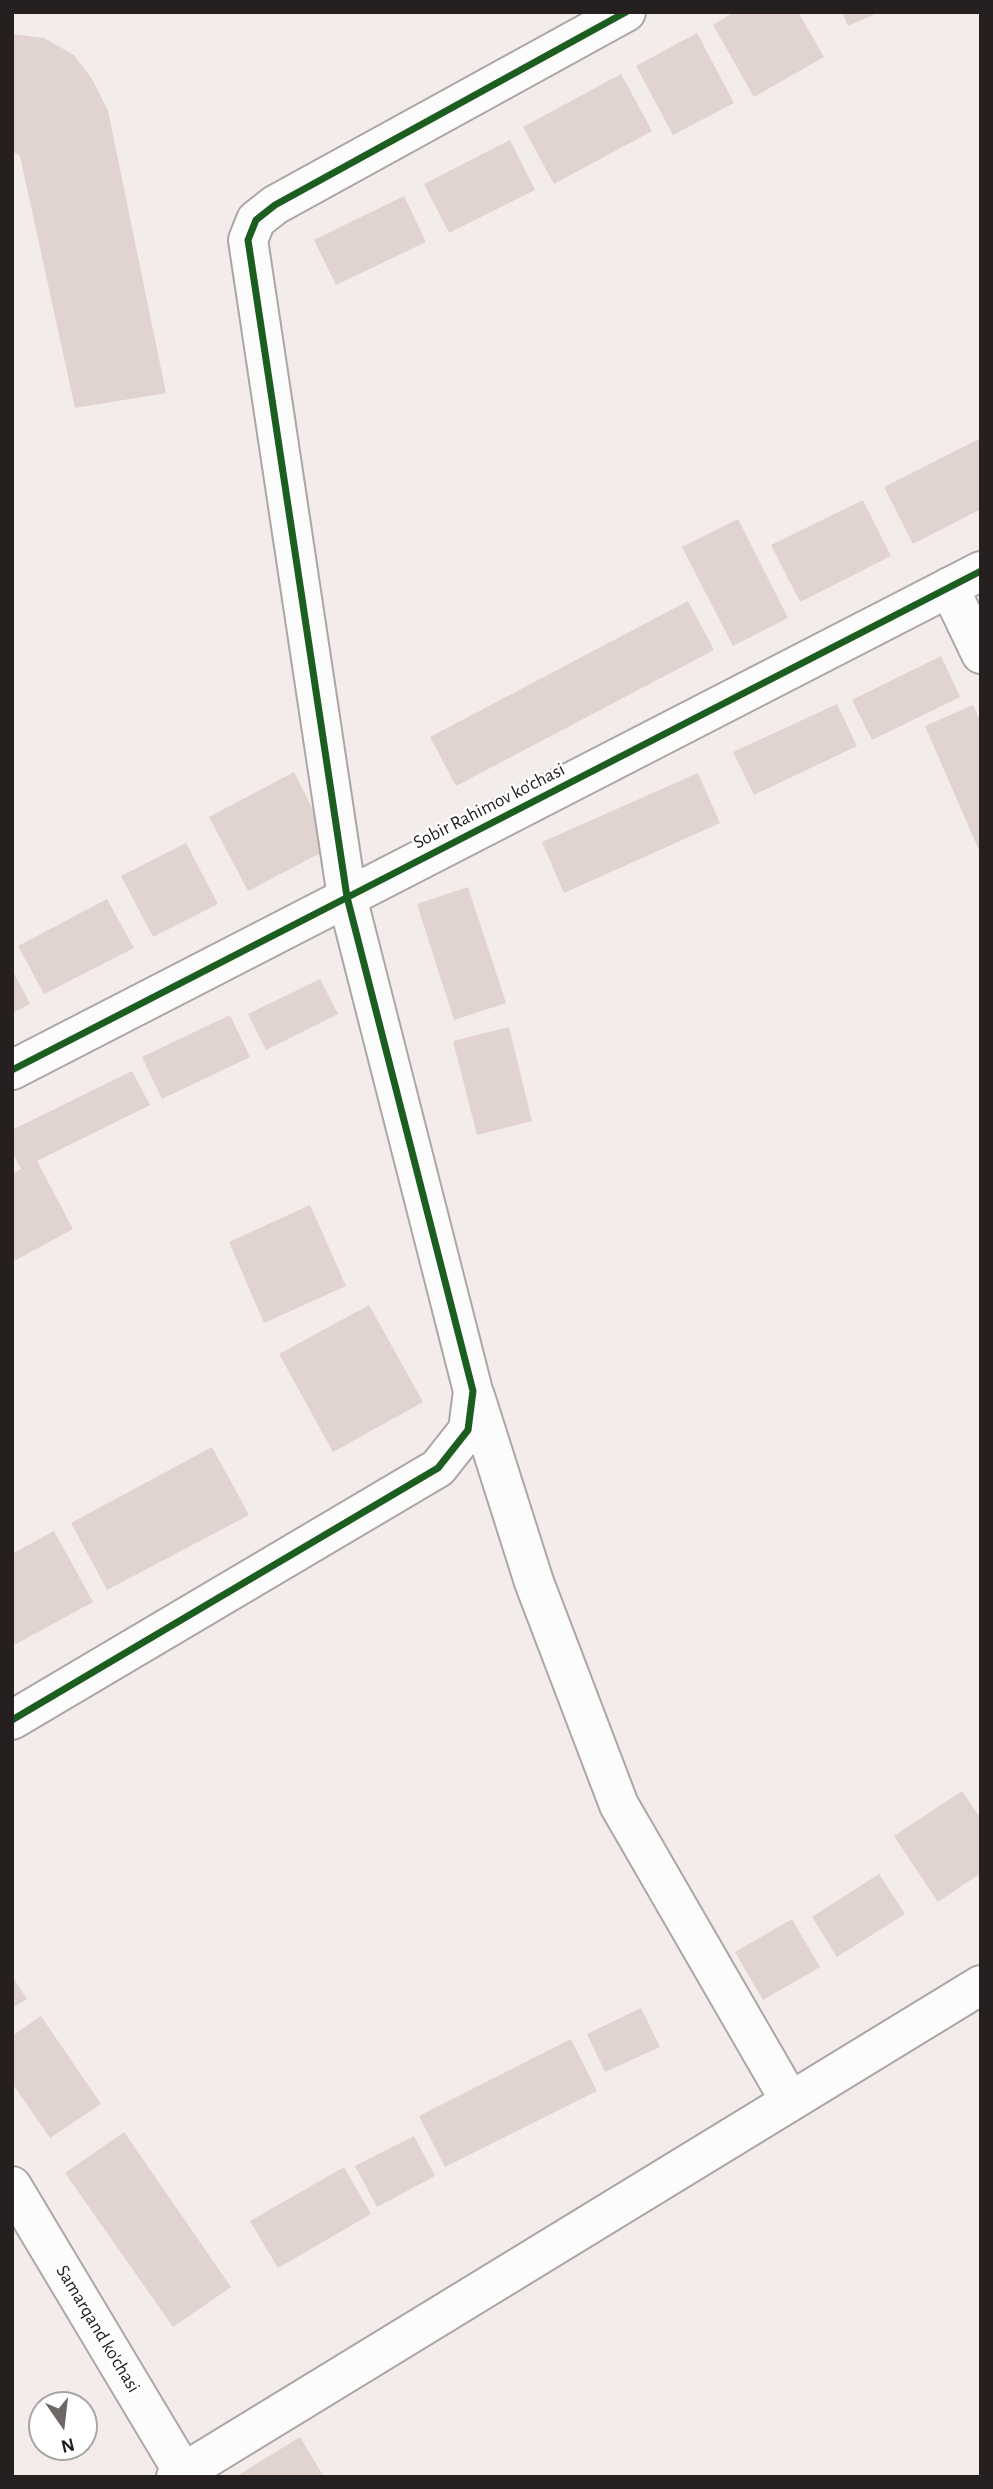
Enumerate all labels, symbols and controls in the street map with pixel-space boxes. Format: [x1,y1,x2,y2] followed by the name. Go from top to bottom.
[409,758,569,854] street label: Sobir Rahimov ko'chasi
[51,2261,145,2397] street label: Samarqand ko'chasi
[28,2391,98,2461] north arrow
[59,2434,76,2456] text: N

